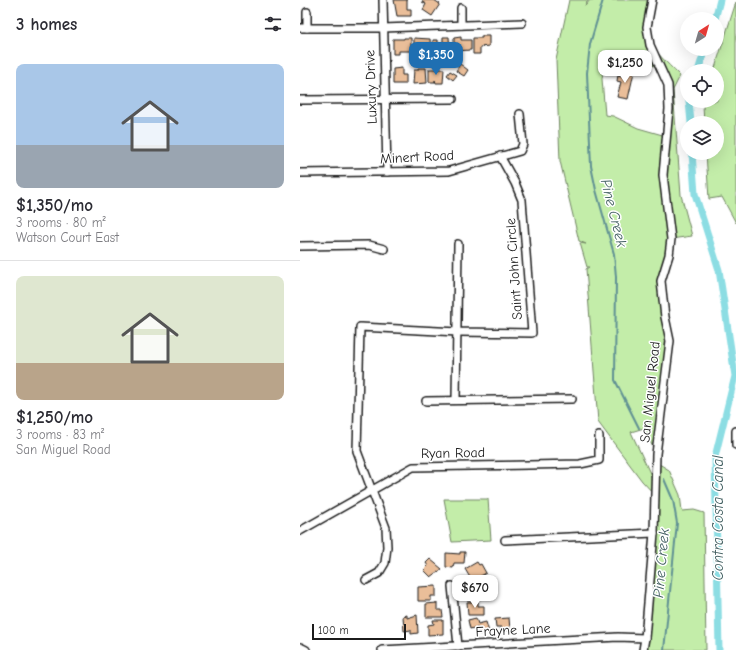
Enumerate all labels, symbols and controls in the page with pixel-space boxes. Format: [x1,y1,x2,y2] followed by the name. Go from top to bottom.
[680,12,724,56] north arrow
[680,12,724,160] map controls
[262,13,284,35] icon: filters
[16,15,77,34] text: 3 homes
[403,42,469,76] pin: $1,350
[418,47,454,62] text: $1,350
[361,50,381,124] street label: Luxury Drive
[592,50,658,84] pin: $1,250
[607,55,643,70] text: $1,250
[680,64,724,108] button: locate
[114,90,186,162] icon: home
[680,116,724,160] button: layers
[380,147,454,167] street label: Minert Road
[597,177,631,250] water label: Pine Creek
[16,196,93,215] text: $1,350/mo
[16,215,106,230] text: 3 rooms · 80 m²
[502,218,526,320] street label: Saint John Circle
[16,230,119,245] text: Watson Court East
[114,302,186,374] icon: home
[636,340,664,444] street label: San Miguel Road
[16,408,93,427] text: $1,250/mo
[16,427,104,442] text: 3 rooms · 83 m²
[16,442,111,457] text: San Miguel Road
[421,444,485,462] street label: Ryan Road
[709,455,727,581] water label: Contra Costa Canal
[649,527,673,599] water label: Pine Creek
[451,575,499,609] pin: $670
[461,580,489,595] text: $670
[475,620,551,640] street label: Frayne Lane
[312,622,406,641] scale bar
[318,624,349,637] text: 100 m

